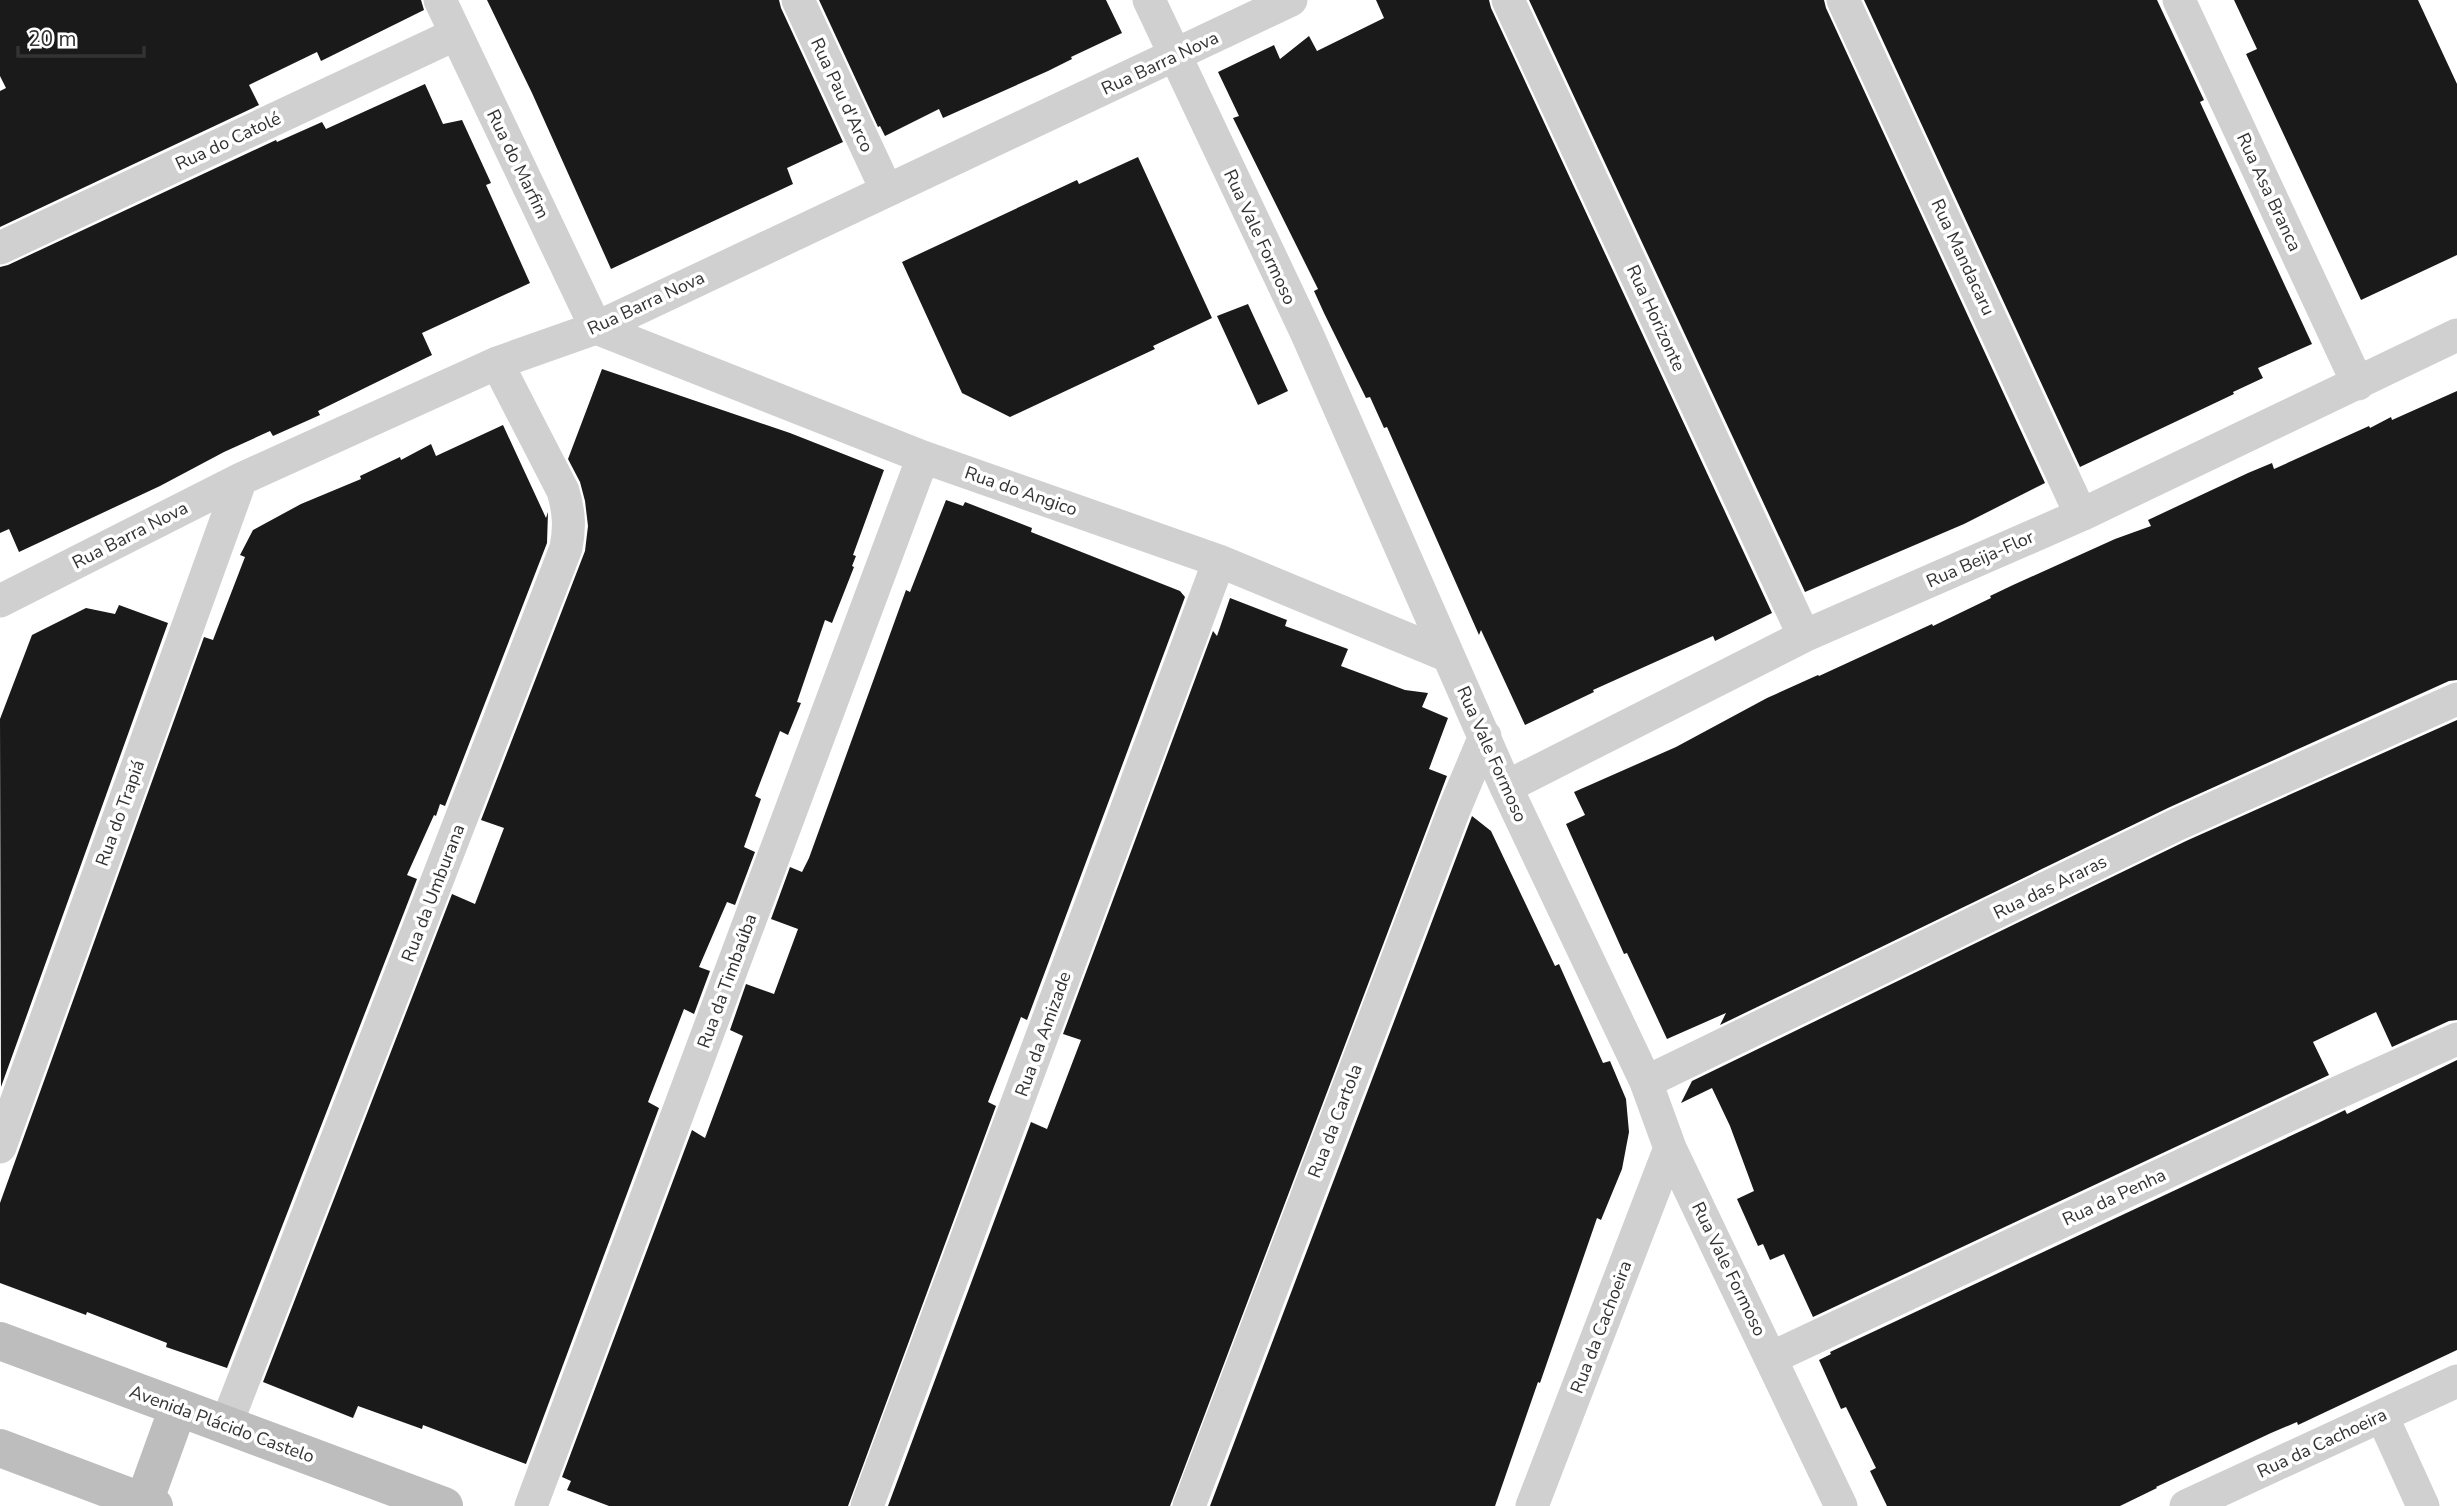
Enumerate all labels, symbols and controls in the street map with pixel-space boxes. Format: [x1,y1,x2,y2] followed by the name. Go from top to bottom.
[18,14,144,58] scale bar
[28,25,77,53] text: 20 m
[1097,25,1223,101] street label: Rua Barra Nova
[805,34,879,156] street label: Rua Pau d'Arco
[481,105,555,223] street label: Rua do Marfim
[171,106,285,176] street label: Rua do Catolé
[2231,129,2307,255] street label: Rua Asa Branca
[1218,165,1302,309] street label: Rua Vale Formoso
[1926,195,2000,319] street label: Rua Mandacaru
[1621,261,1691,375] street label: Rua Horizonte
[583,265,709,341] street label: Rua Barra Nova
[961,460,1081,522] street label: Rua do Angico
[68,496,192,574] street label: Rua Barra Nova
[1922,524,2038,593] street label: Rua Beija-Flor
[1451,682,1533,826] street label: Rua Vale Formoso
[90,757,150,869] street label: Rua do Trapiá
[396,821,470,965] street label: Rua da Umburana
[1989,849,2111,925] street label: Rua das Araras
[692,910,762,1052] street label: Rua da Timbaúba
[1009,968,1077,1100] street label: Rua da Amizade
[1302,1061,1368,1181] street label: Rua da Cartola
[2058,1163,2170,1231] street label: Rua da Penha
[1686,1198,1772,1340] street label: Rua Vale Formoso
[1565,1257,1637,1397] street label: Rua da Cachoeira
[126,1379,318,1469] street label: Avenida Plácido Castelo
[2253,1402,2391,1484] street label: Rua da Cachoeira

